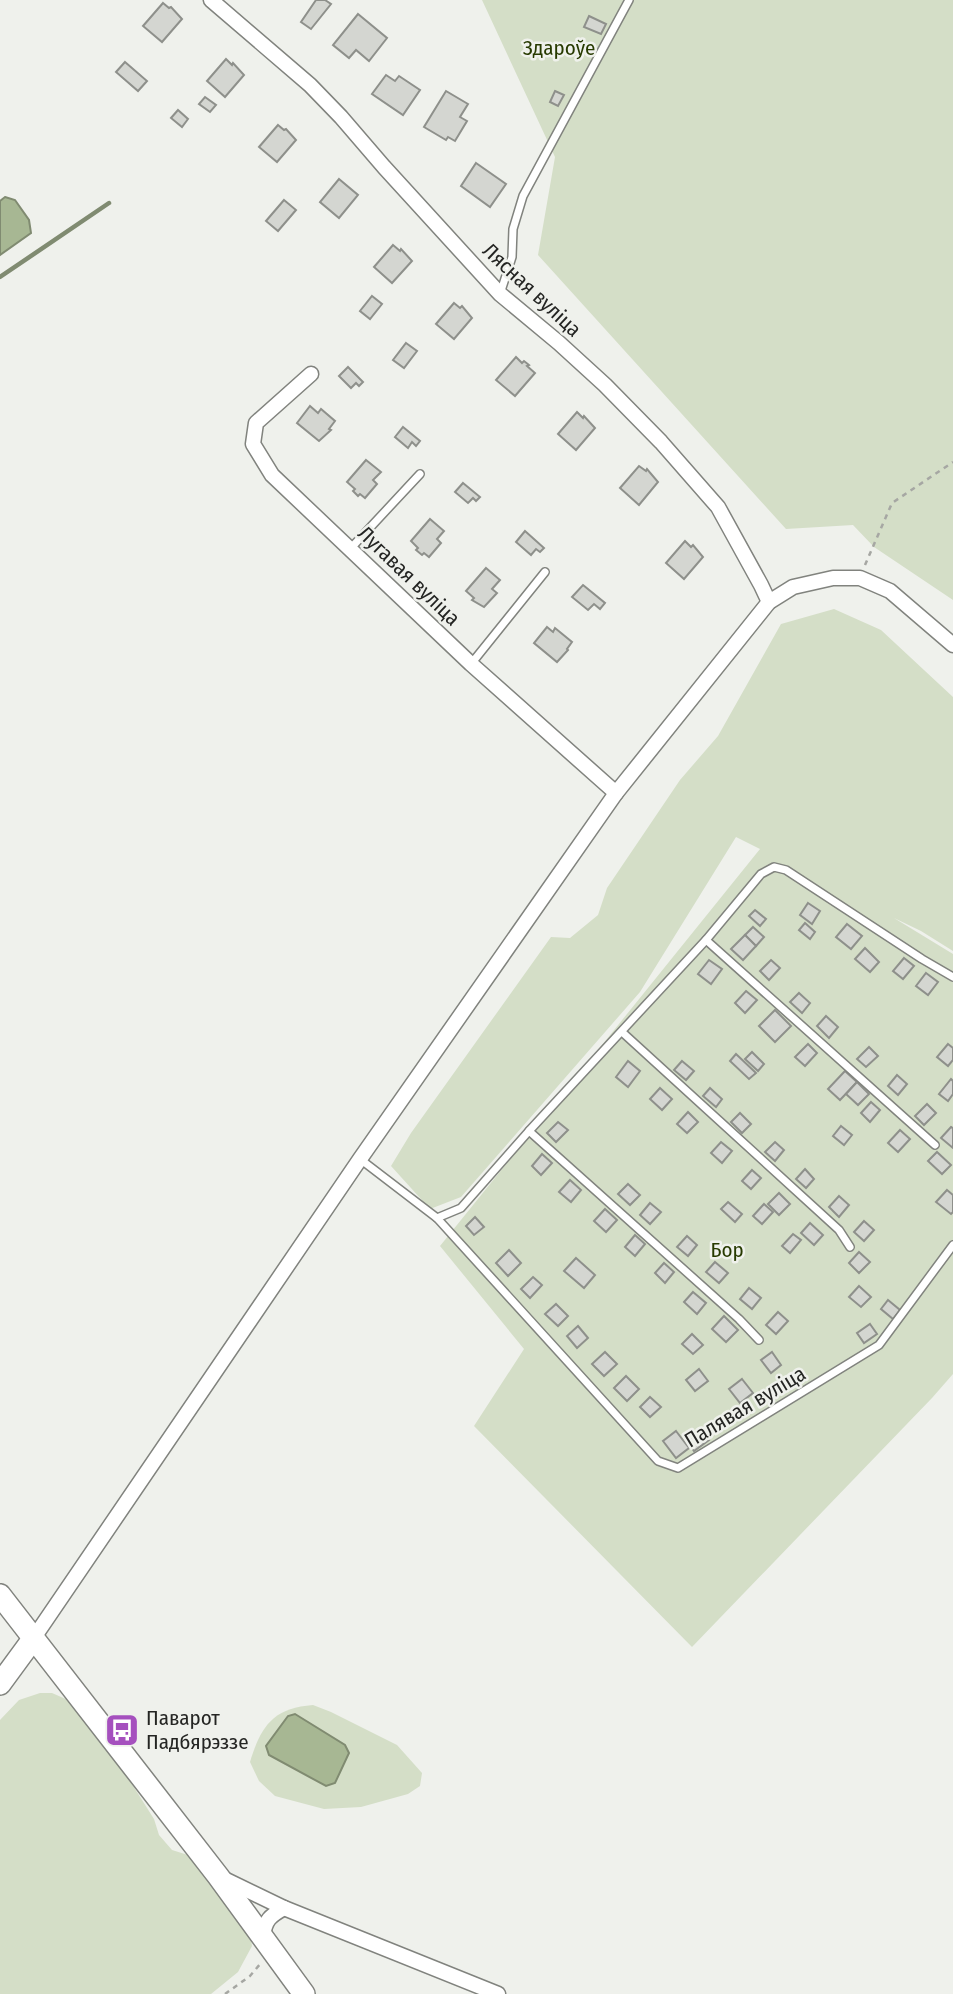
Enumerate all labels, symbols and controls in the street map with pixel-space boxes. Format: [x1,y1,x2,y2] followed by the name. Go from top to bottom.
[523,35,595,61] park label: Здароўе
[477,238,587,342] street label: Лясная вуліца
[352,521,466,631] street label: Лугавая вуліца
[710,1237,744,1263] park label: Бор
[680,1361,810,1453] street label: Палявая вуліца
[146,1705,249,1755] place label: Паварот Падбярэззе
[103,1711,141,1749] bus stop icon: Паварот Падбярэззе

